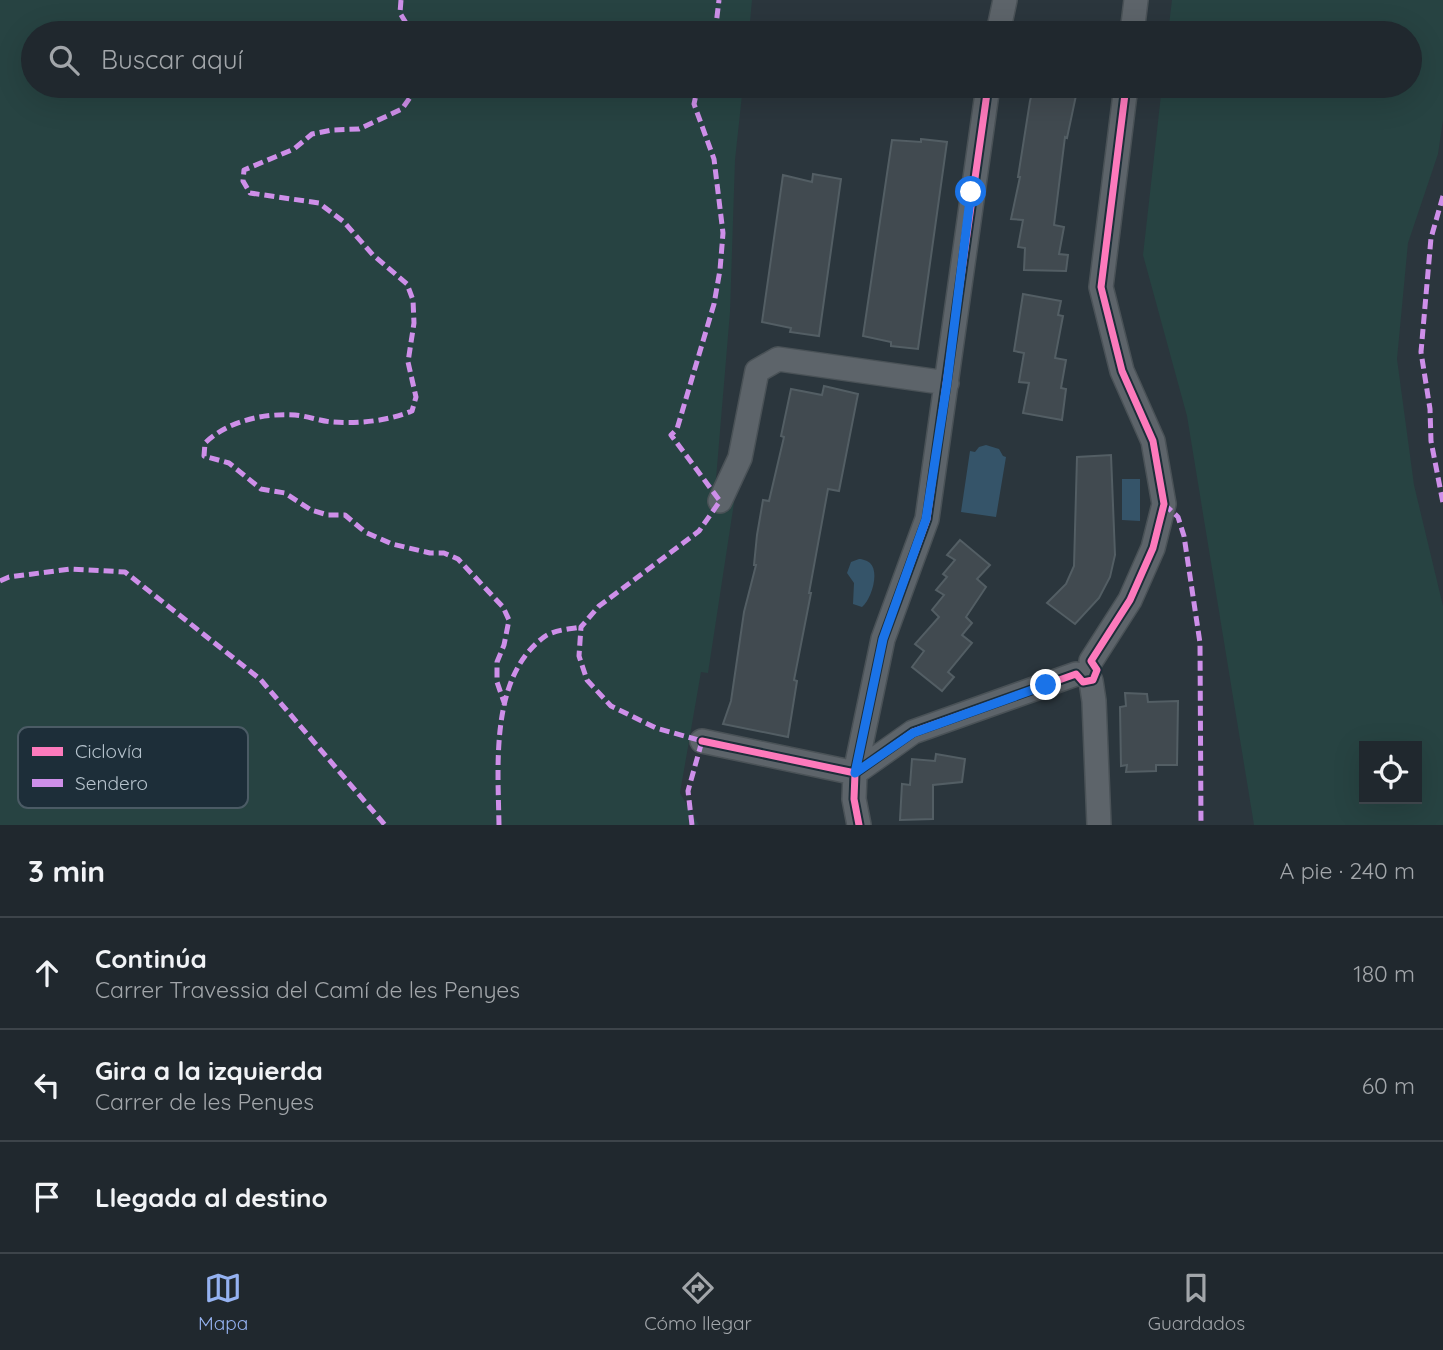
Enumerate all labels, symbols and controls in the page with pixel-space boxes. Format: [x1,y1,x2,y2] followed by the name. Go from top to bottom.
[21,21,1422,98] search box
[45,41,83,79] icon: search
[101,43,243,76] text: Buscar aquí
[955,176,986,207] route start
[1030,669,1061,700] route end
[18,727,248,808] legend
[75,739,143,763] text: Ciclovía
[1359,741,1422,804] map controls
[1359,741,1422,804] button: locate
[75,771,148,795] text: Sendero
[28,852,105,890] text: 3 min
[1279,856,1415,885] text: A pie · 240 m
[95,942,207,975] text: Continúa
[28,954,66,992] icon: ahead
[1353,959,1415,988] text: 180 m
[95,975,520,1004] text: Carrer Travessia del Camí de les Penyes
[95,1054,323,1087] text: Gira a la izquierda
[28,1066,66,1104] icon: left
[1362,1071,1415,1100] text: 60 m
[95,1087,314,1116] text: Carrer de les Penyes
[28,1178,66,1216] icon: arrive
[95,1181,328,1214] text: Llegada al destino
[198,1269,248,1335] tab: Mapa
[644,1269,752,1335] tab: Cómo llegar
[1148,1269,1245,1335] tab: Guardados

